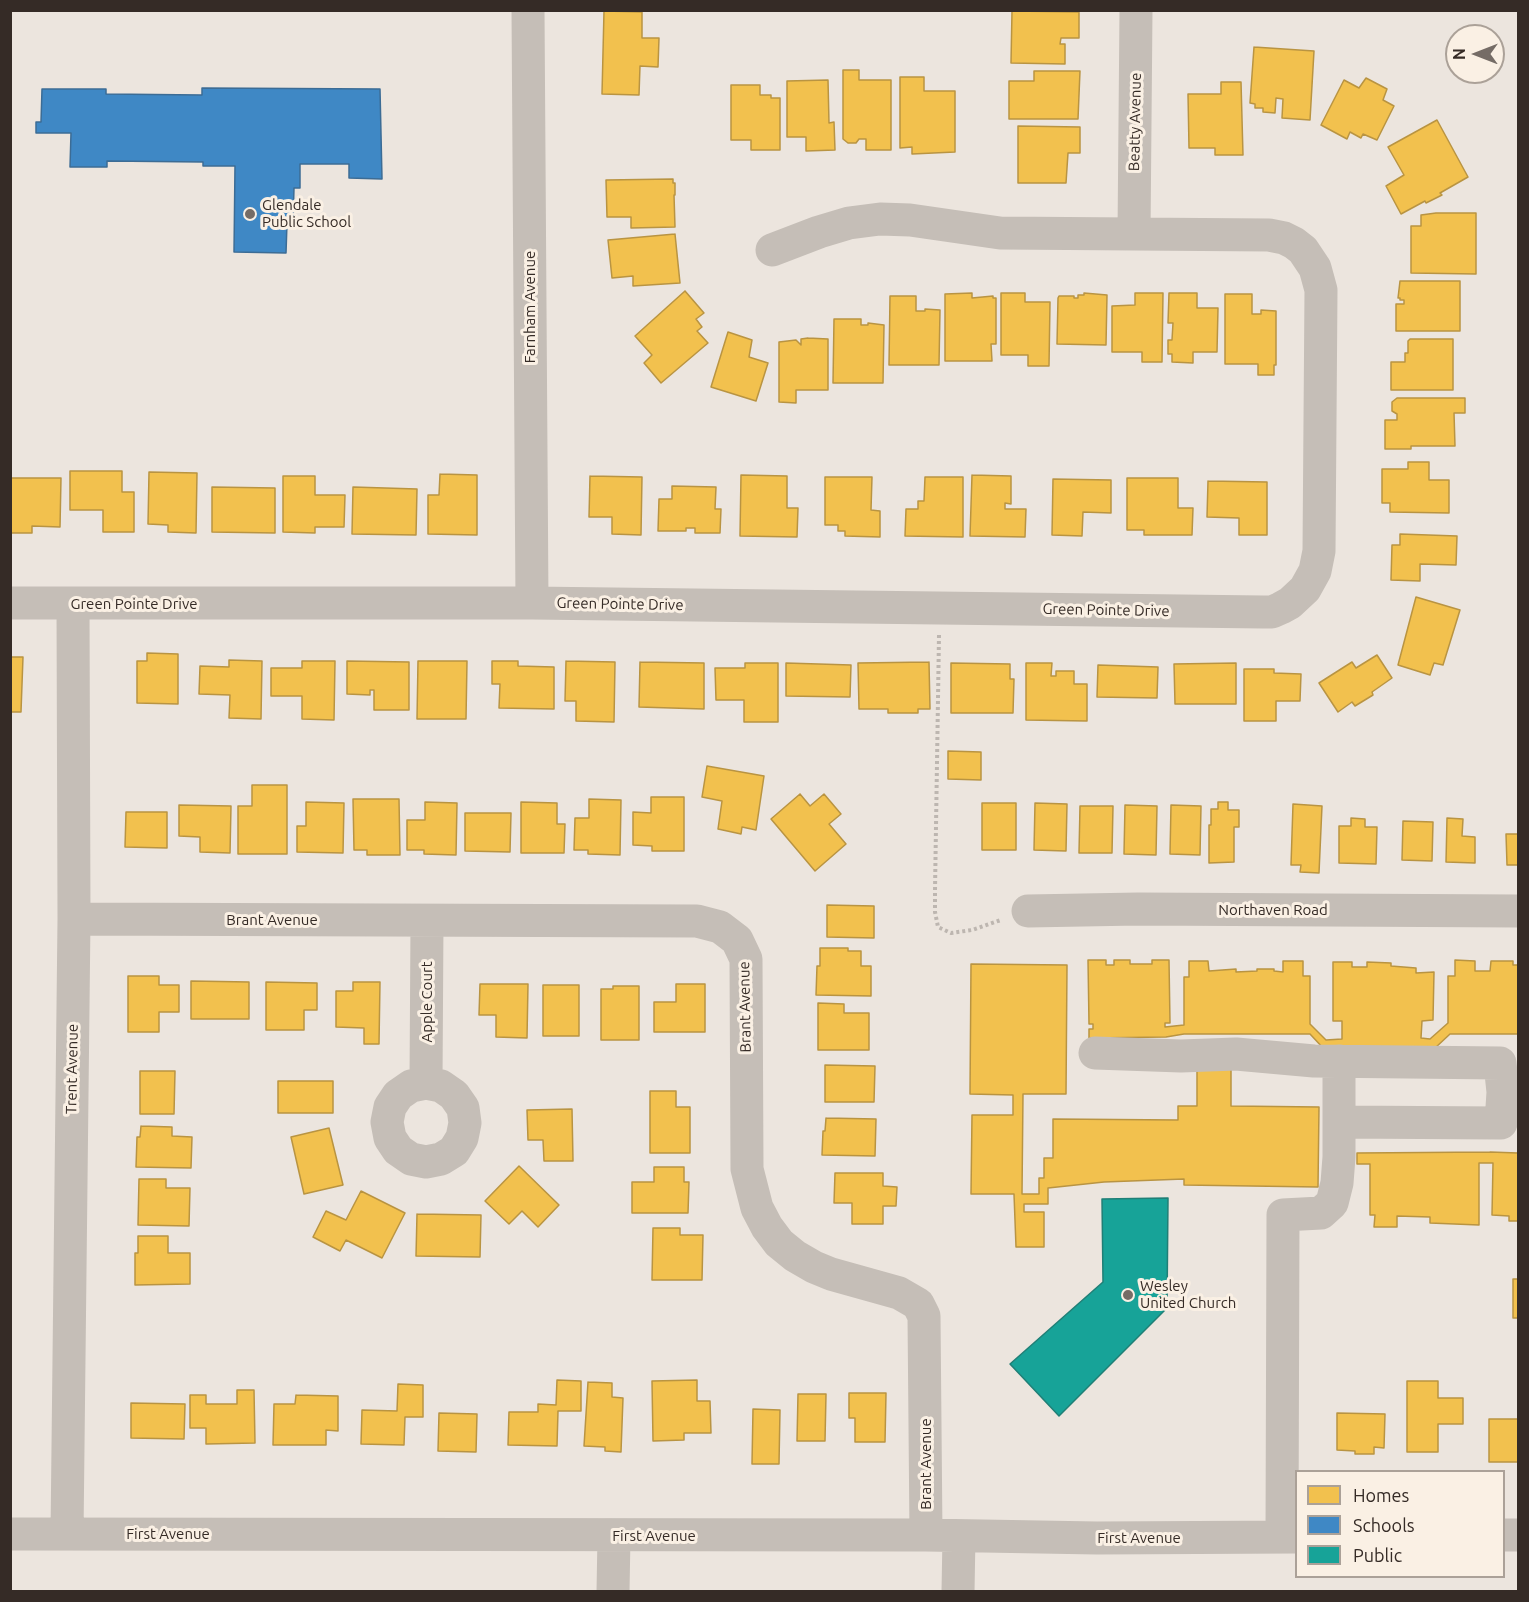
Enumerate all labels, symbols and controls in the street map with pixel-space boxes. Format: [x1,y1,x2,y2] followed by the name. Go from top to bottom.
[1445,24,1505,84] north arrow
[1450,48,1468,60] text: N
[1125,73,1145,171] street label: Beatty Avenue
[262,196,351,231] place label: Glendale Public School
[243,207,257,221] marker: Glendale Public School
[521,251,539,363] street label: Farnham Avenue
[556,594,684,614] street label: Green Pointe Drive
[70,595,198,613] street label: Green Pointe Drive
[1042,600,1170,620] street label: Green Pointe Drive
[1218,901,1328,919] street label: Northaven Road
[226,911,318,929] street label: Brant Avenue
[418,961,436,1043] street label: Apple Court
[735,961,755,1053] street label: Brant Avenue
[62,1024,82,1114] street label: Trent Avenue
[1140,1277,1236,1312] place label: Wesley United Church
[1121,1288,1135,1302] marker: Wesley United Church
[917,1418,935,1510] street label: Brant Avenue
[1295,1470,1505,1578] legend
[1353,1485,1409,1505] text: Homes
[1353,1515,1415,1535] text: Schools
[126,1525,210,1543] street label: First Avenue
[612,1527,696,1545] street label: First Avenue
[1097,1529,1181,1547] street label: First Avenue
[1353,1545,1402,1565] text: Public

